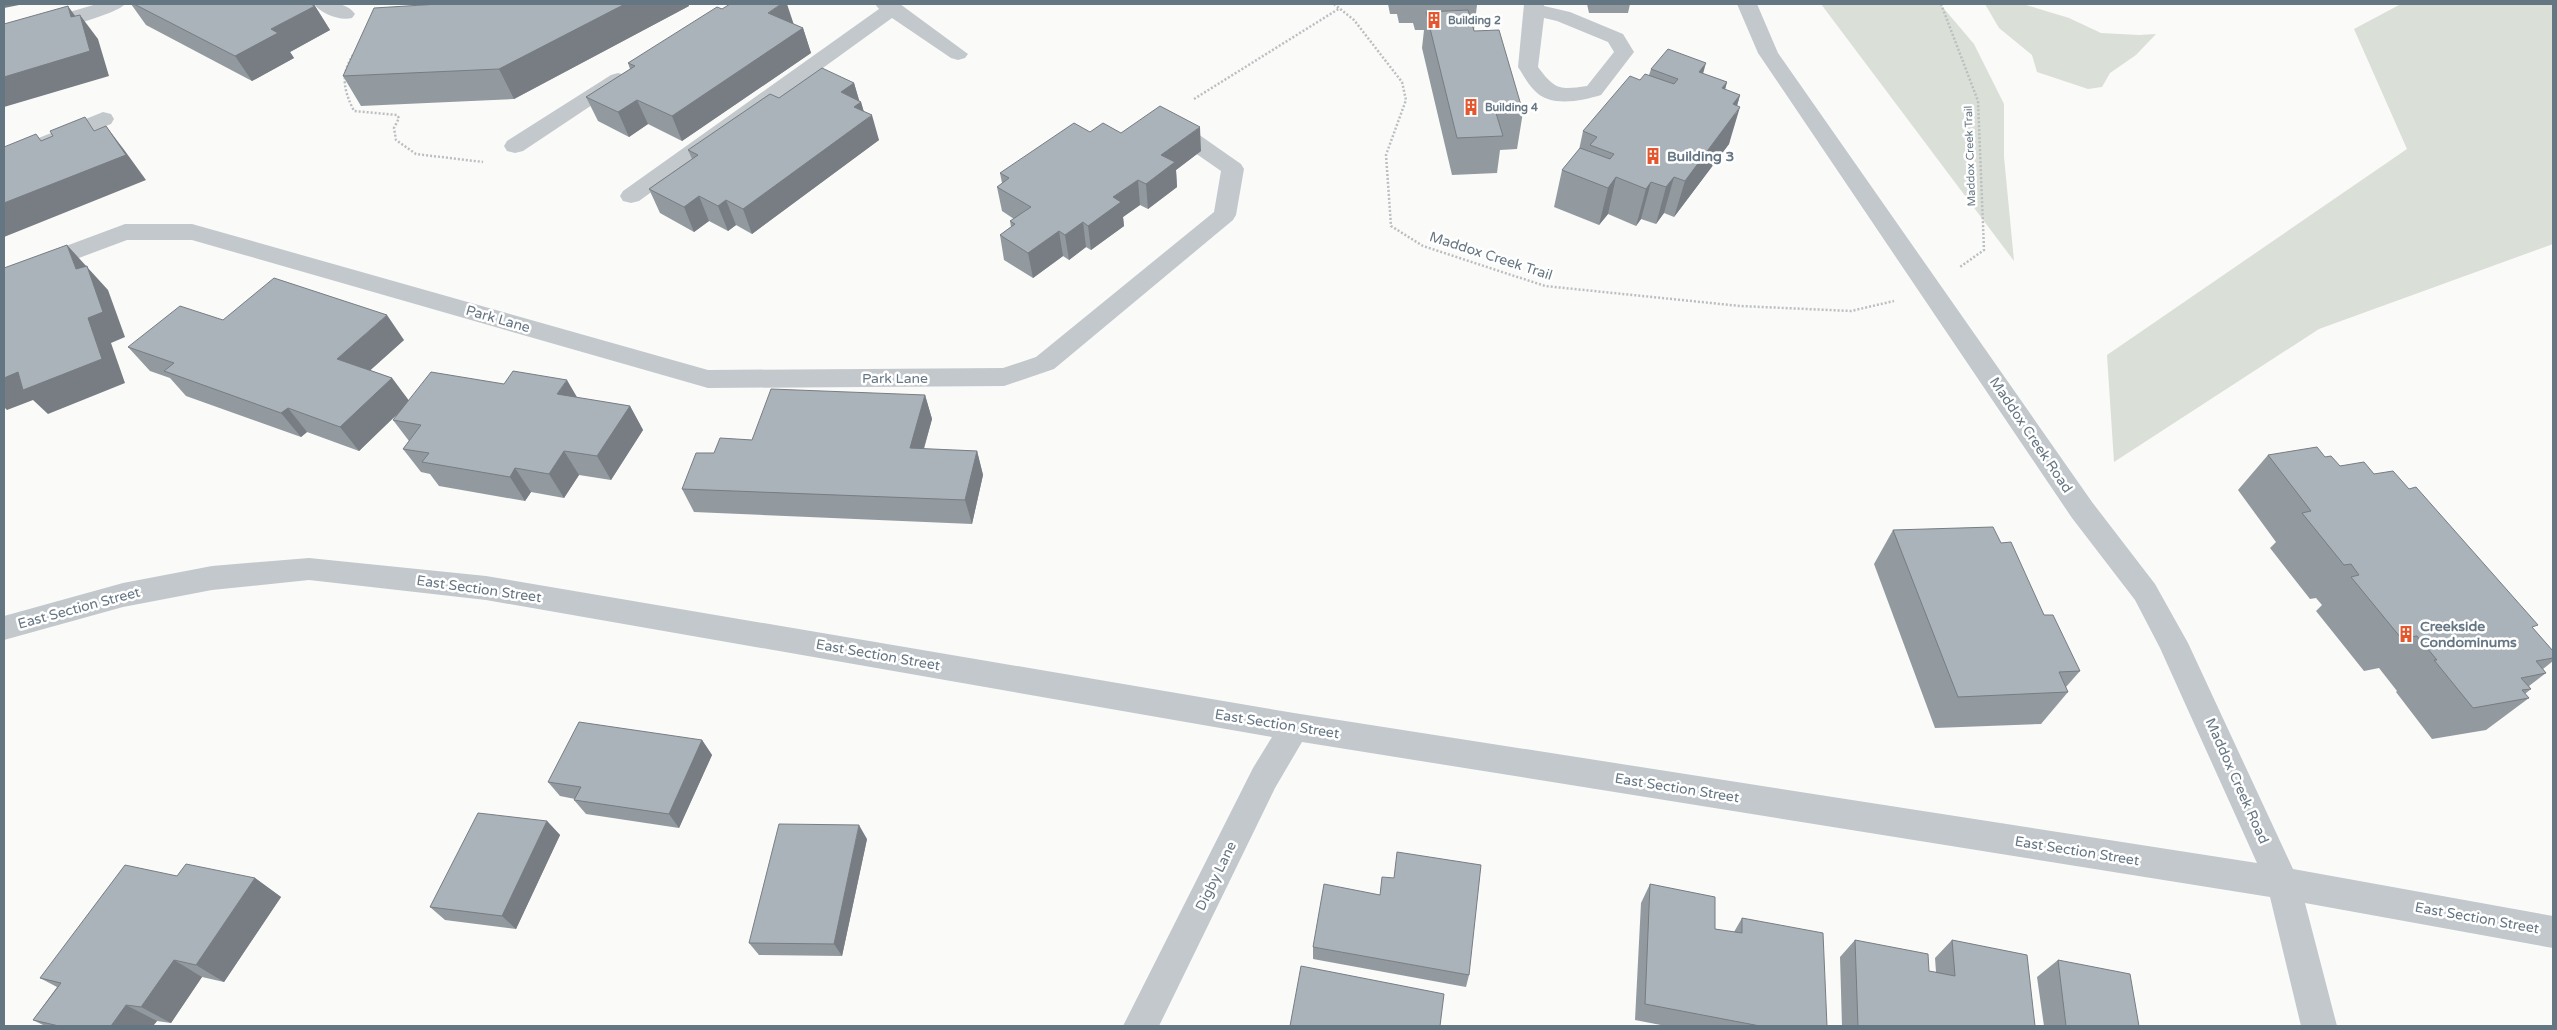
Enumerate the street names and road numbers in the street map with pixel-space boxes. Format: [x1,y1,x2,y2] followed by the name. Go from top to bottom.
[1962,105,1978,207] street label: Maddox Creek Trail
[1427,228,1555,284] street label: Maddox Creek Trail
[464,302,532,336] street label: Park Lane
[862,370,928,387] street label: Park Lane
[1986,374,2076,496] street label: Maddox Creek Road
[415,572,543,606] street label: East Section Street
[16,583,143,633] street label: East Section Street
[815,636,942,674] street label: East Section Street
[1213,706,1341,742] street label: East Section Street
[2202,716,2272,846] street label: Maddox Creek Road
[1613,770,1741,806] street label: East Section Street
[2013,833,2141,869] street label: East Section Street
[1192,839,1240,913] street label: Digby Lane
[2414,899,2541,937] street label: East Section Street

